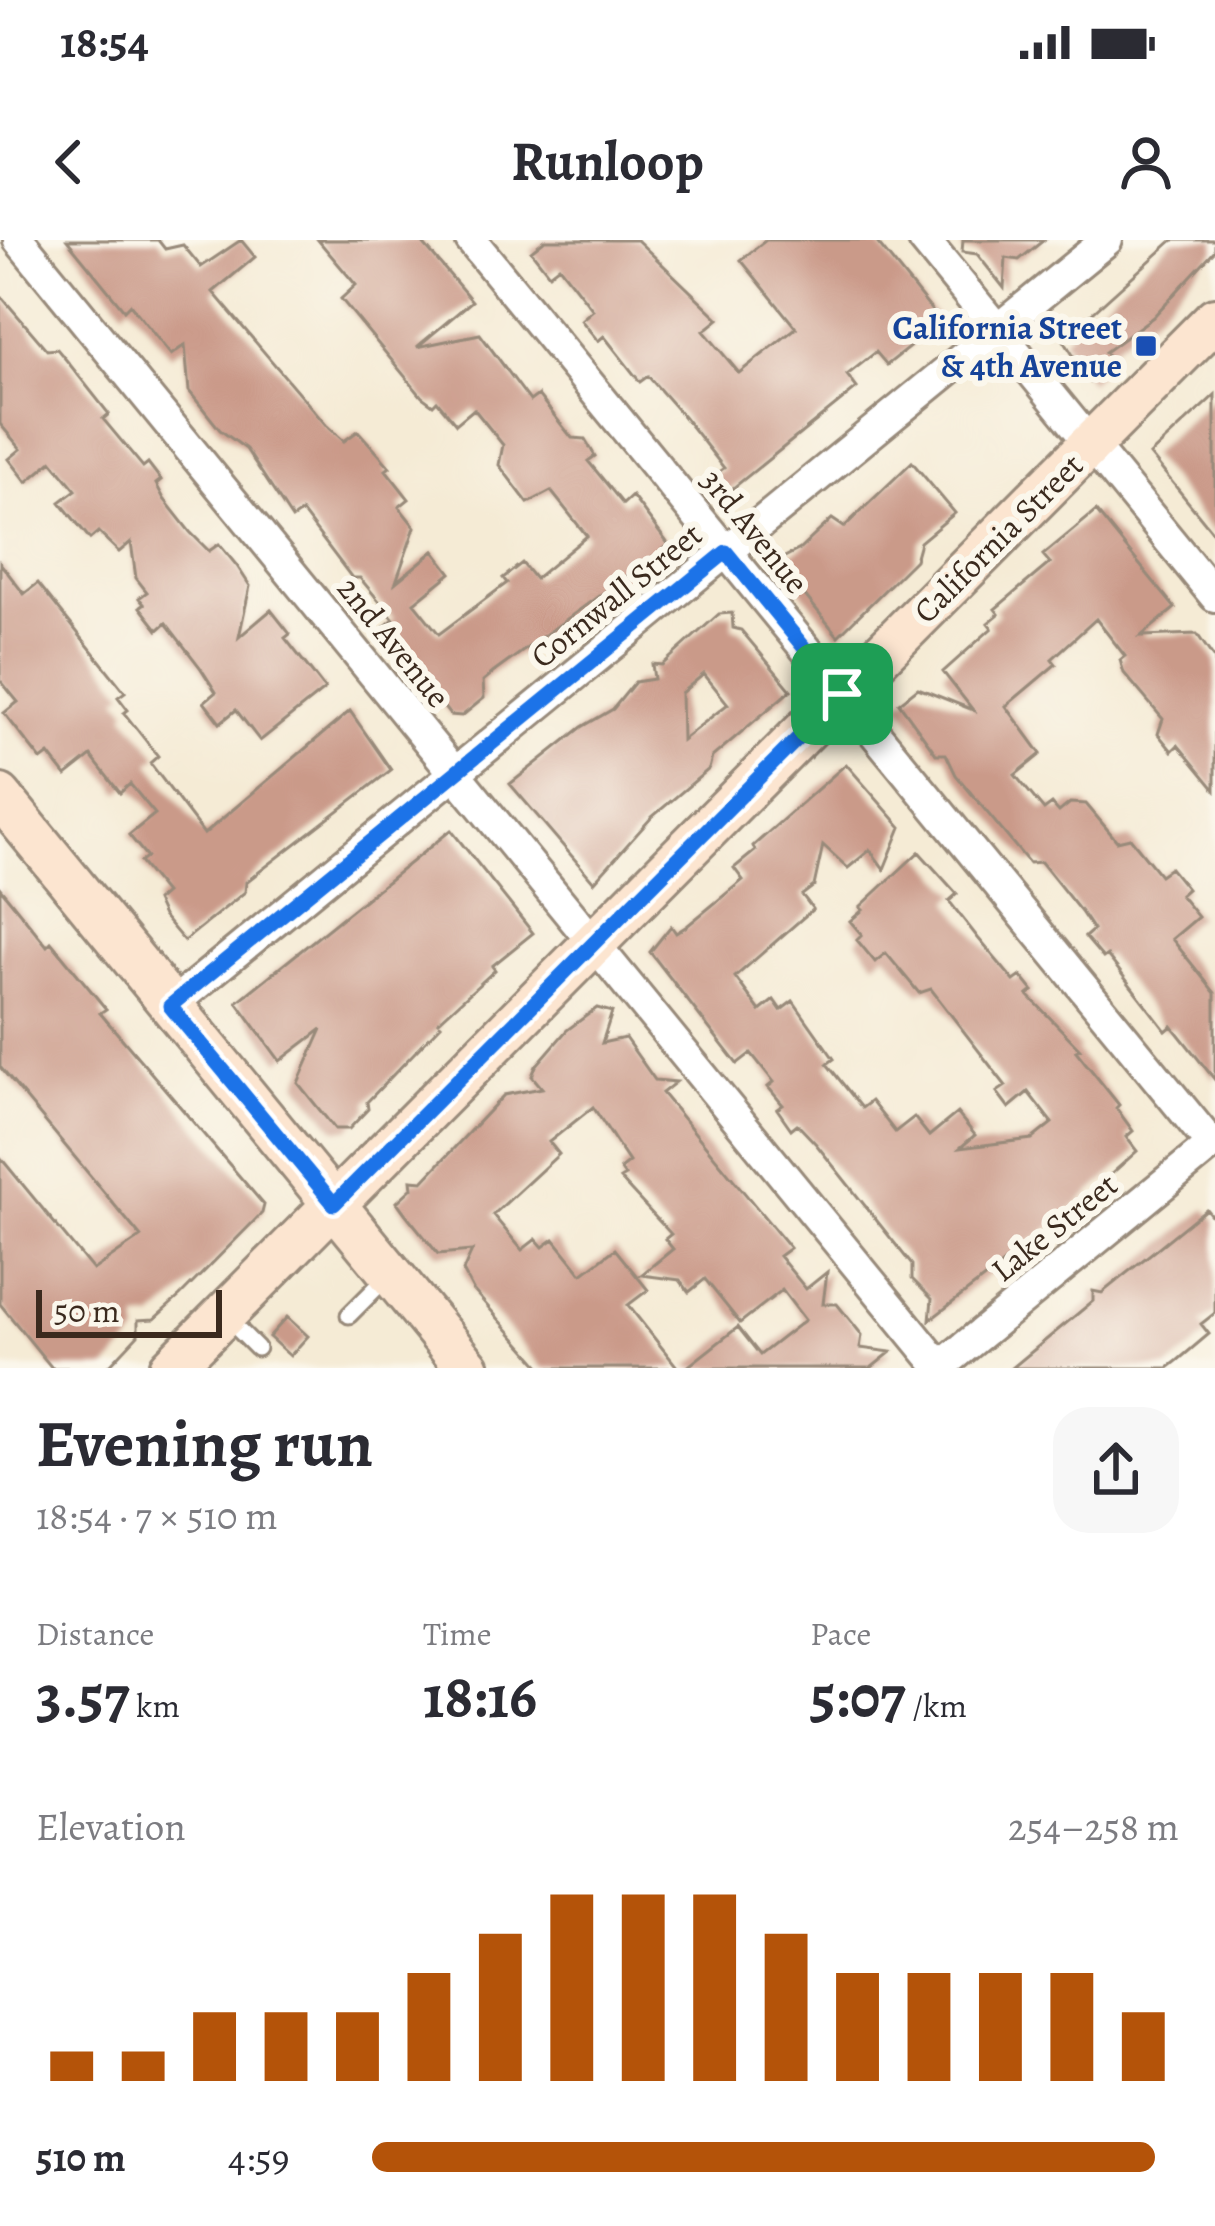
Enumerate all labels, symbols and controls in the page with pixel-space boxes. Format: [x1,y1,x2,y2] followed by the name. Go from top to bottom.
[60,11,149,73] text: 18:54
[511,125,704,199] text: Runloop
[36,129,102,195] icon: back
[1113,129,1179,195] icon: person
[893,305,1122,388] place label: California Street & 4th Avenue
[1133,333,1159,359] marker: California Street & 4th Avenue
[903,443,1093,633] street label: California Street
[691,459,819,603] street label: 3rd Avenue
[521,512,711,678] street label: Cornwall Street
[327,567,461,717] street label: 2nd Avenue
[791,643,893,745] pin
[809,661,875,727] icon: arrive
[981,1162,1127,1292] street label: Lake Street
[36,1284,222,1337] scale bar
[54,1288,120,1333] text: 50 m
[36,1399,373,1489] text: Evening run
[1053,1407,1179,1533] button: share
[36,1489,278,1542] text: 18:54 · 7 × 510 m
[36,1611,154,1656] text: Distance
[423,1611,492,1656] text: Time
[810,1611,871,1656] text: Pace
[36,1656,130,1738] text: 3.57
[423,1656,537,1738] text: 18:16
[810,1656,906,1738] text: 5:07
[130,1683,180,1728] text: km
[906,1683,967,1728] text: /km
[36,1800,186,1853] text: Elevation
[1008,1800,1179,1853] text: 254–258 m
[36,2131,126,2184] text: 510 m
[228,2131,289,2184] text: 4:59

